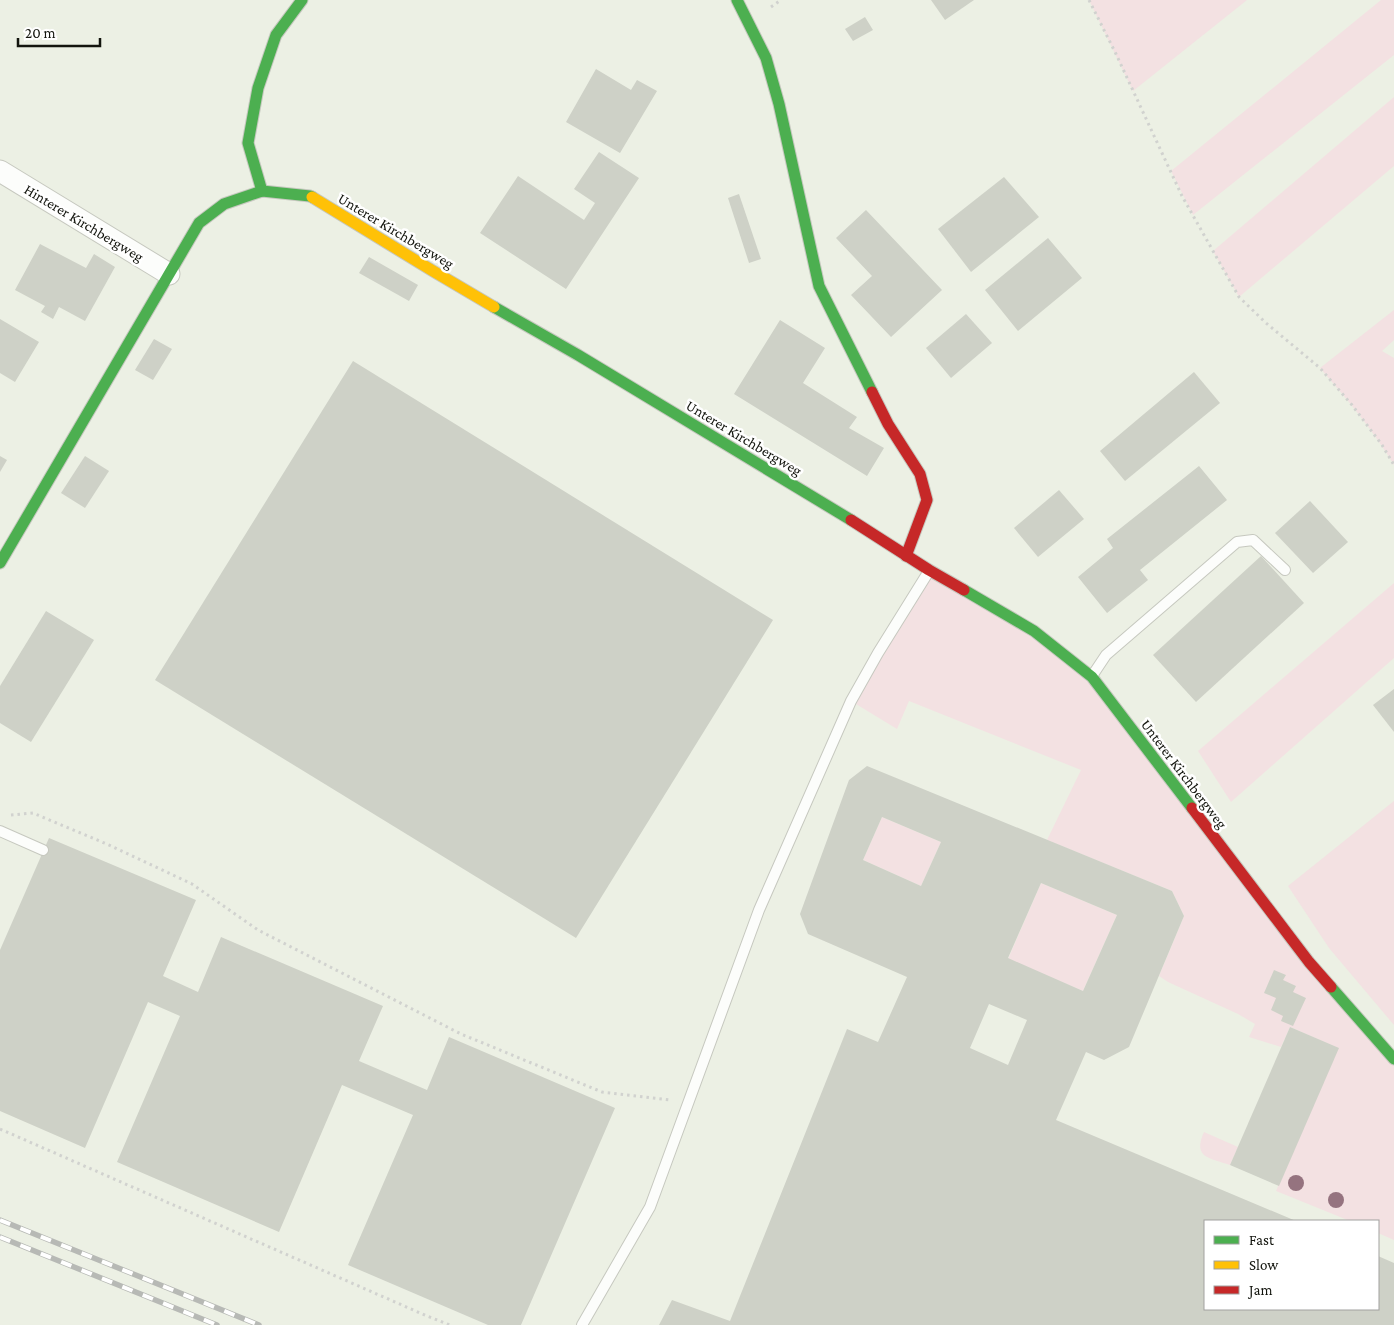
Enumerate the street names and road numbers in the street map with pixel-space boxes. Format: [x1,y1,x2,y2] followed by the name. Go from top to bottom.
[21,181,146,266] street label: Hinterer Kirchbergweg
[335,190,457,273] street label: Unterer Kirchbergweg
[683,397,805,480] street label: Unterer Kirchbergweg
[1137,716,1230,832] street label: Unterer Kirchbergweg

